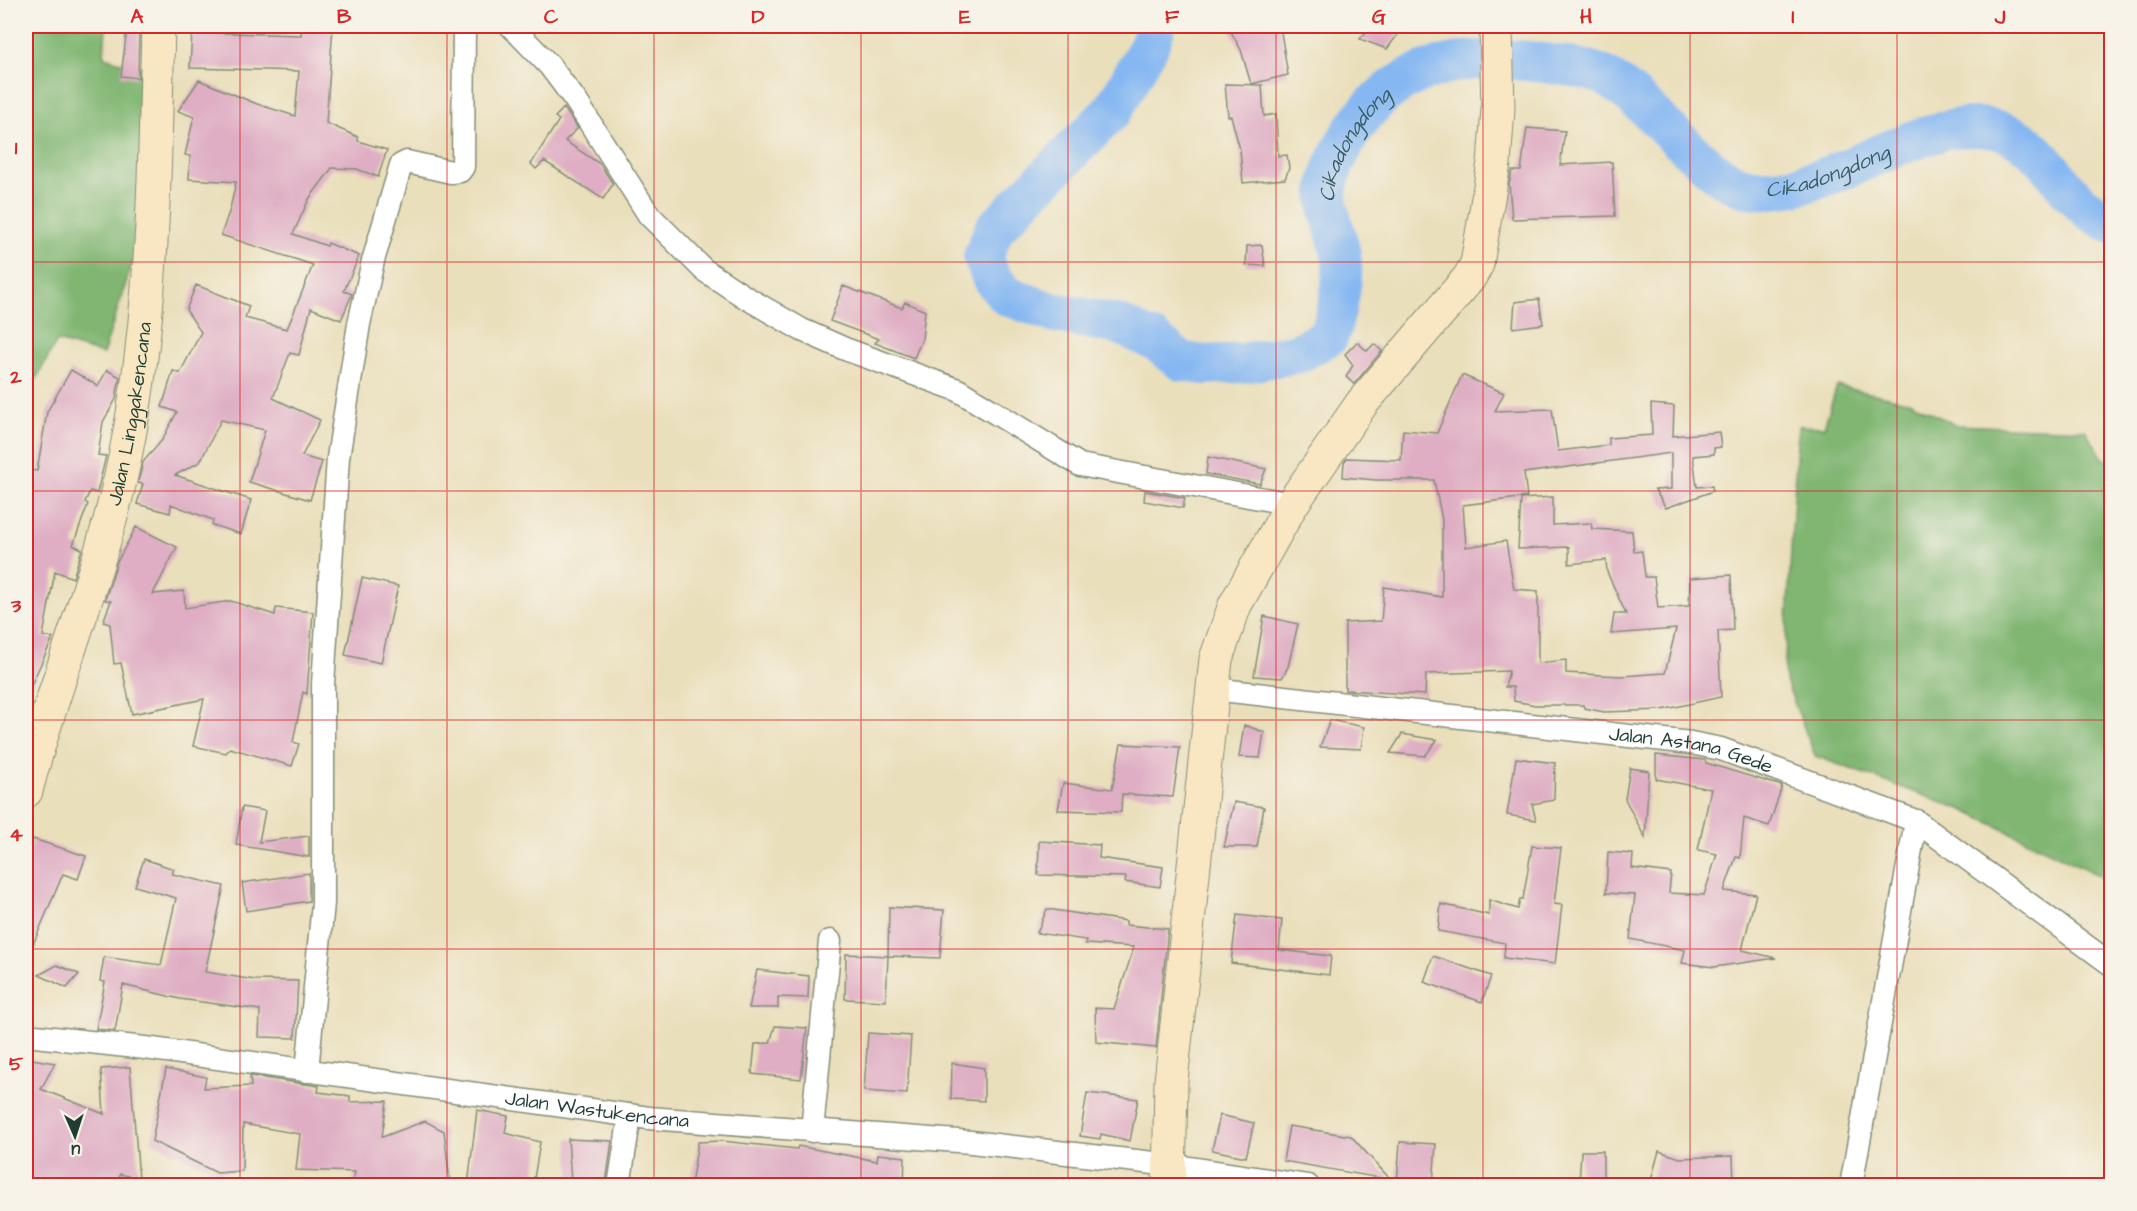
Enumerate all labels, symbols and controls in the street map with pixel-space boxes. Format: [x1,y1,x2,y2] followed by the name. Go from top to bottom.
[131,3,144,31] text: A
[337,3,352,31] text: B
[544,3,559,31] text: C
[752,3,765,31] text: D
[959,3,971,31] text: E
[1165,3,1180,31] text: F
[1372,3,1386,31] text: G
[1580,3,1592,31] text: H
[1791,3,1795,31] text: I
[1994,3,2006,31] text: J
[1313,80,1399,202] water label: Cikadongdong
[15,134,18,162] text: 1
[1765,137,1896,204] water label: Cikadongdong
[100,321,159,509] street label: Jalan Linggakencana
[9,363,22,391] text: 2
[10,592,22,620] text: 3
[1607,720,1777,781] street label: Jalan Astana Gede
[9,821,23,849] text: 4
[9,1050,24,1078] text: 5
[503,1084,690,1135] street label: Jalan Wastukencana
[45,1106,105,1166] north arrow
[71,1139,81,1161] text: U

